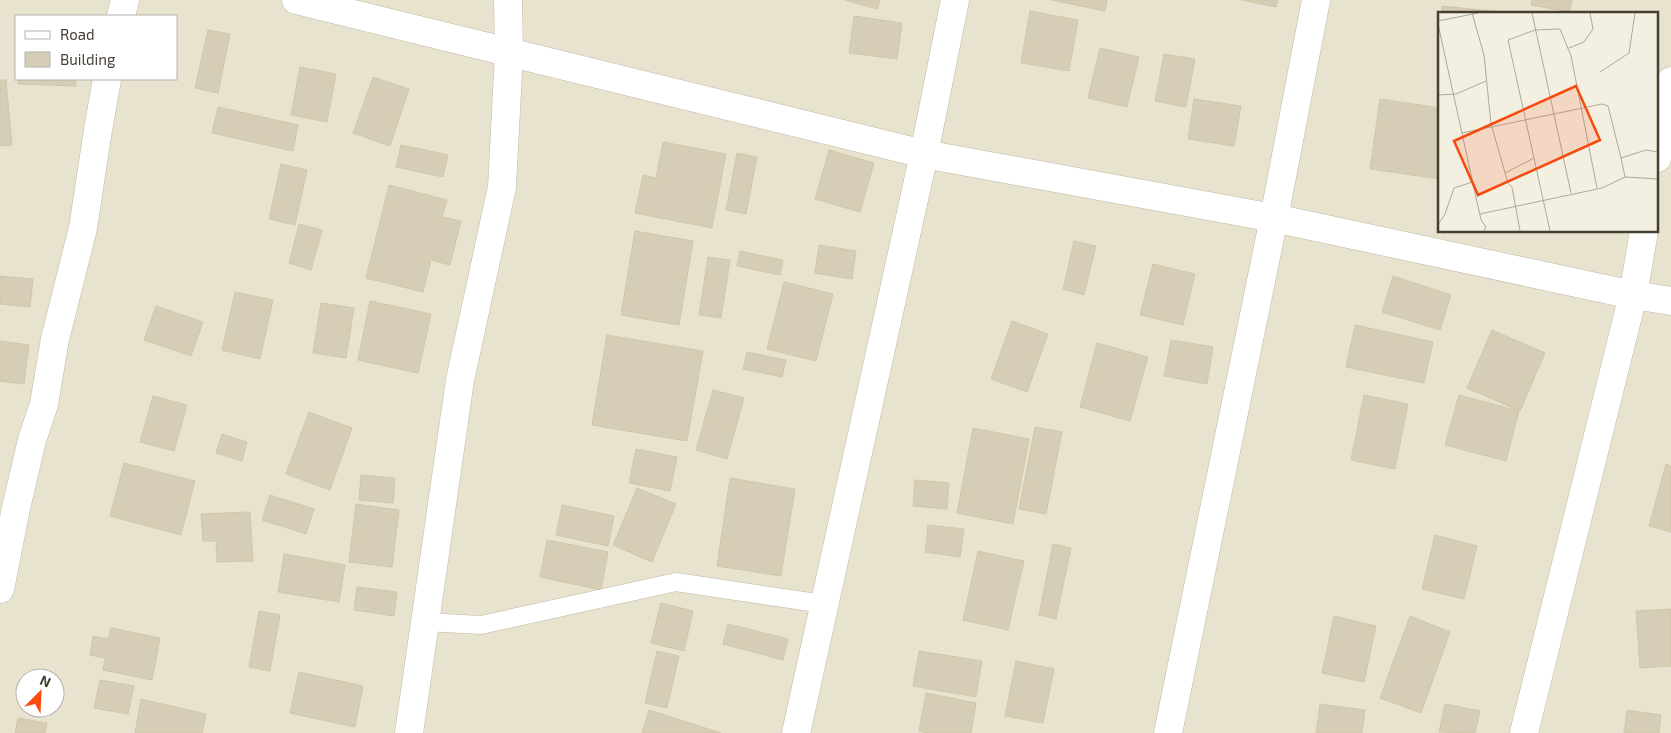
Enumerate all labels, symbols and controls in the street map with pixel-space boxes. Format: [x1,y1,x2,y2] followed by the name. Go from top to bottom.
[1438,12,1658,232] inset map
[15,15,178,80] legend
[60,25,95,43] text: Road
[60,50,116,68] text: Building
[15,668,65,718] north arrow
[37,671,54,690] text: N

